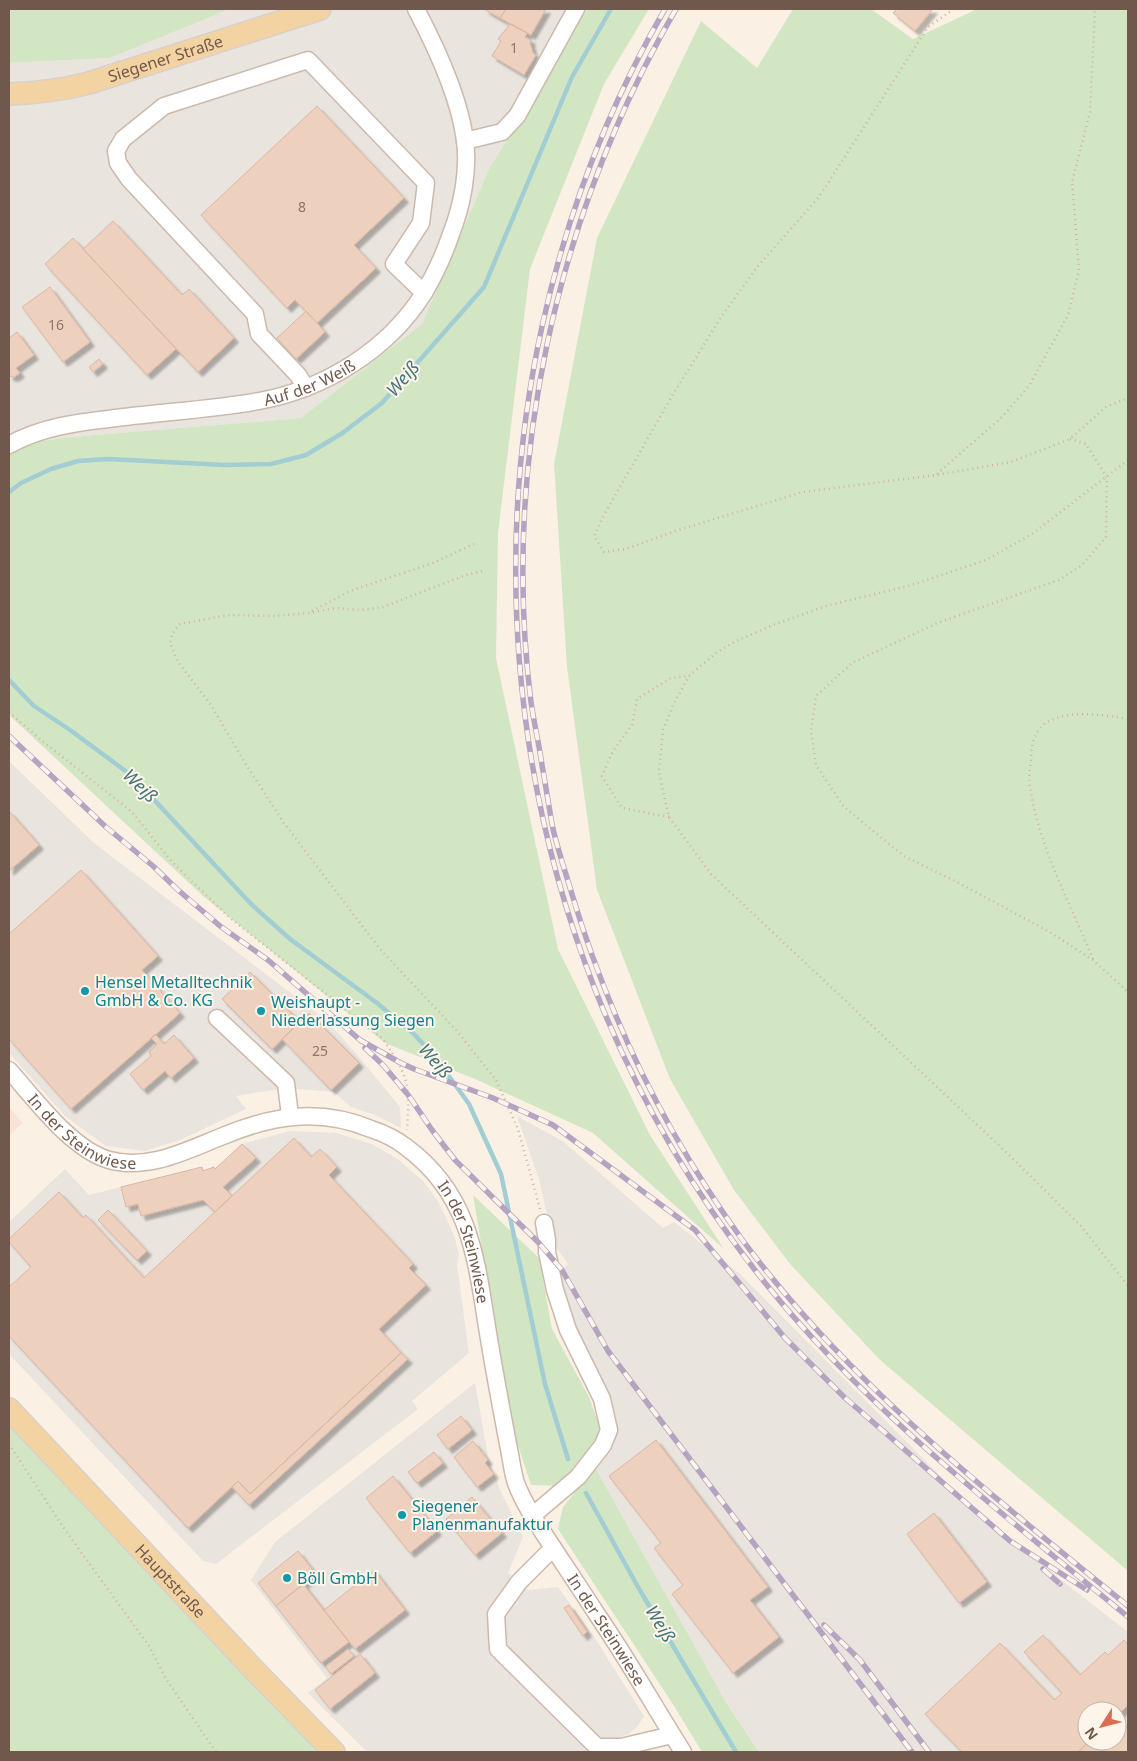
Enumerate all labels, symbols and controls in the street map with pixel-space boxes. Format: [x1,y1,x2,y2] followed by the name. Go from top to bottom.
[105,30,226,87] street label: Siegener Straße
[510,38,518,57] house number: 1
[298,197,306,216] house number: 8
[48,315,64,334] house number: 16
[262,354,359,411] street label: Auf der Weiß
[380,356,424,401] water label: Weiß
[118,763,163,808] water label: Weiß
[95,971,253,1011] place label: Hensel Metalltechnik GmbH & Co. KG
[79,985,91,997] marker: Hensel Metalltechnik GmbH & Co. KG
[271,991,435,1031] place label: Weishaupt - Niederlassung Siegen
[255,1005,267,1017] marker: Weishaupt - Niederlassung Siegen
[414,1038,458,1083] water label: Weiß
[312,1041,328,1060] house number: 25
[23,1089,136,1174] street label: In der Steinwiese
[433,1176,494,1305] street label: In der Steinwiese
[412,1495,553,1535] place label: Siegener Planenmanufaktur
[396,1509,408,1521] marker: Siegener Planenmanufaktur
[130,1539,211,1623] street label: Hauptstraße
[297,1567,378,1589] place label: Böll GmbH
[562,1569,651,1690] street label: In der Steinwiese
[281,1572,293,1584] marker: Böll GmbH
[640,1601,681,1646] water label: Weiß
[1077,1701,1127,1751] north arrow
[1080,1724,1102,1744] text: N

